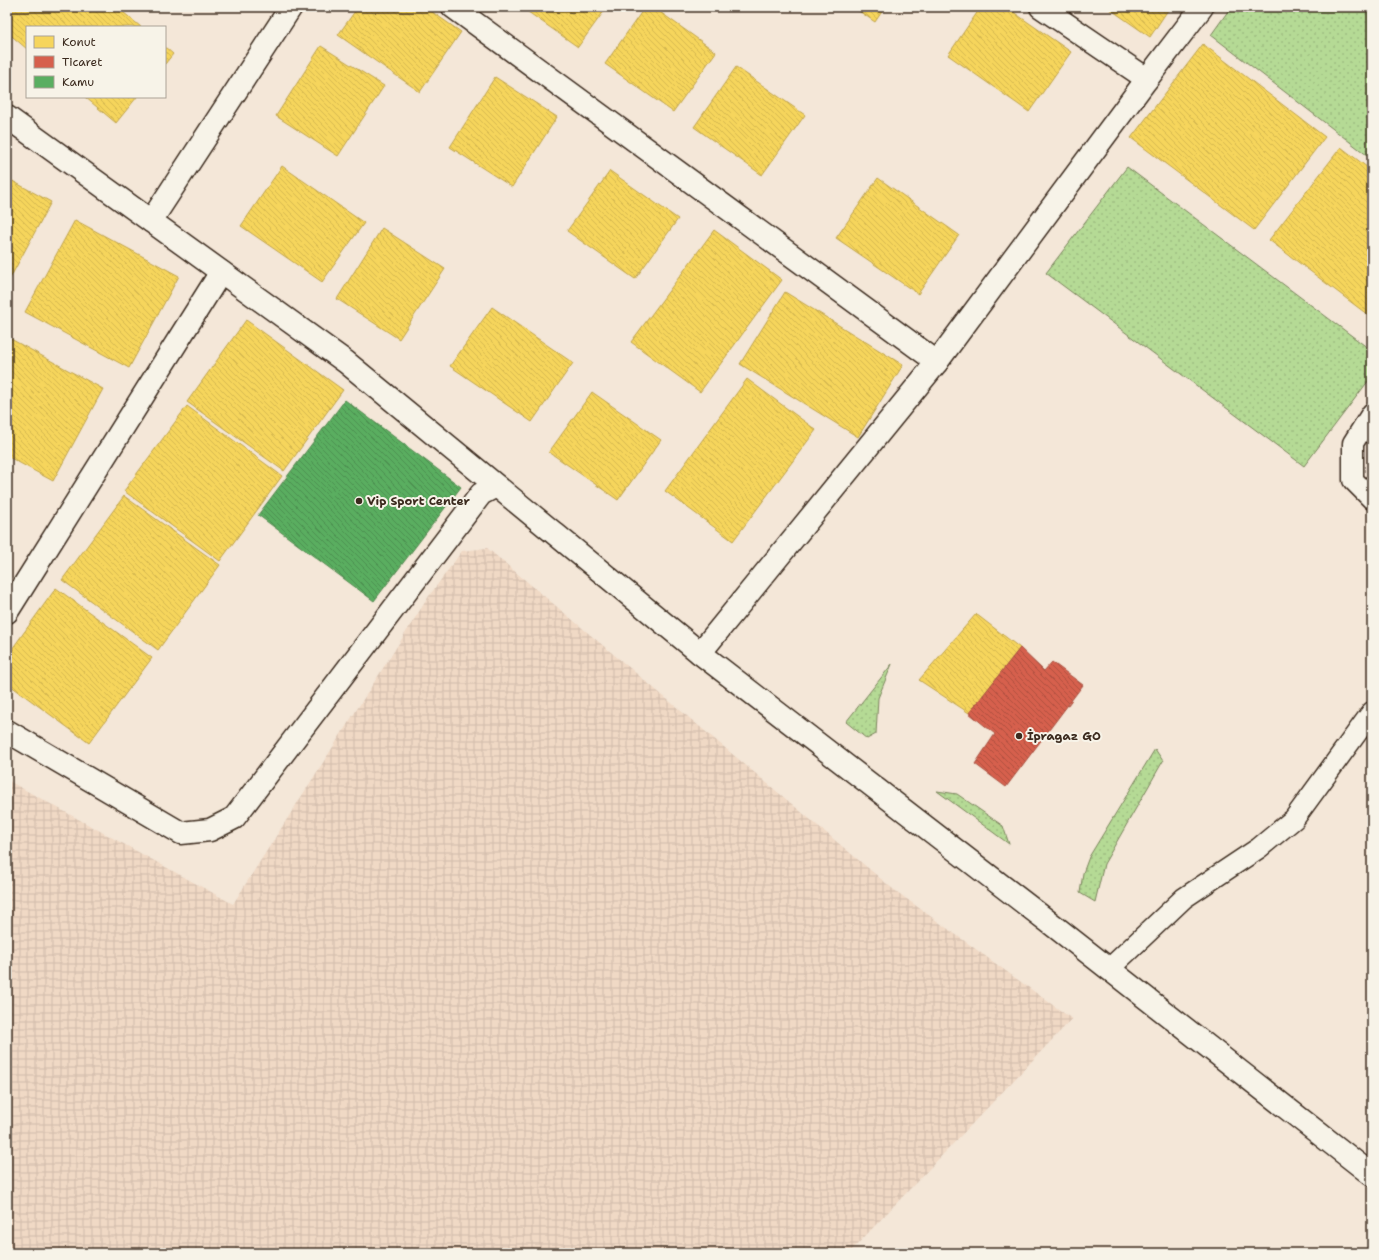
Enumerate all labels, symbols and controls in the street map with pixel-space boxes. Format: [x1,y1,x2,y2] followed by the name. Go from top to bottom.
[26,26,166,98] legend
[62,34,96,50] text: Konut
[62,54,102,70] text: Ticaret
[62,74,94,90] text: Kamu
[367,493,471,509] place label: Vip Sport Center
[354,496,364,506] marker: Vip Sport Center
[1027,728,1101,744] place label: İpragaz GO
[1014,731,1024,741] marker: İpragaz GO

